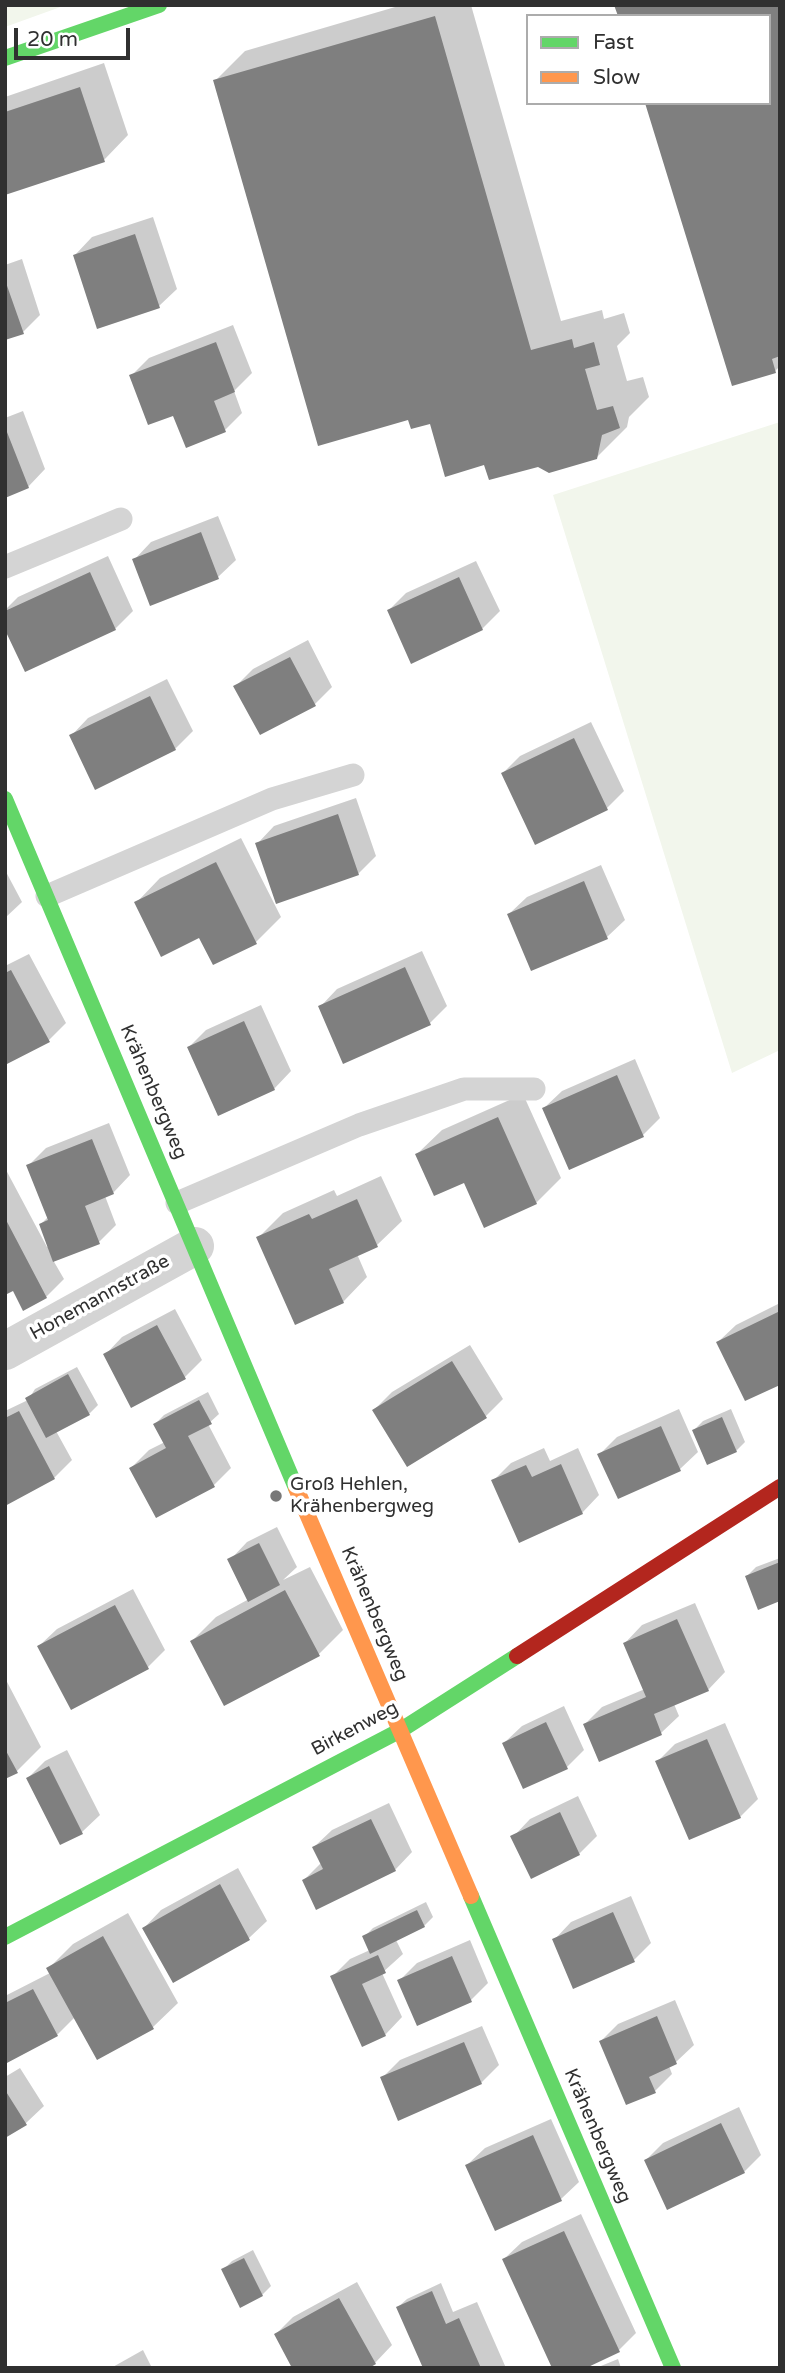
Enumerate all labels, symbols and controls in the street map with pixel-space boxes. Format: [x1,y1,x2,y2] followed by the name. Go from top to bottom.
[18,14,133,58] scale bar
[526,14,771,105] legend
[27,27,78,52] text: 20 m
[593,30,634,55] text: Fast
[593,65,640,90] text: Slow
[114,1021,192,1163] street label: Krähenbergweg
[26,1250,174,1346] street label: Honemannstraße
[290,1474,434,1518] place label: Groß Hehlen, Krähenbergweg
[268,1488,284,1504] marker: Groß Hehlen, Krähenbergweg
[335,1543,413,1685] street label: Krähenbergweg
[308,1697,402,1761] street label: Birkenweg
[558,2065,636,2207] street label: Krähenbergweg

